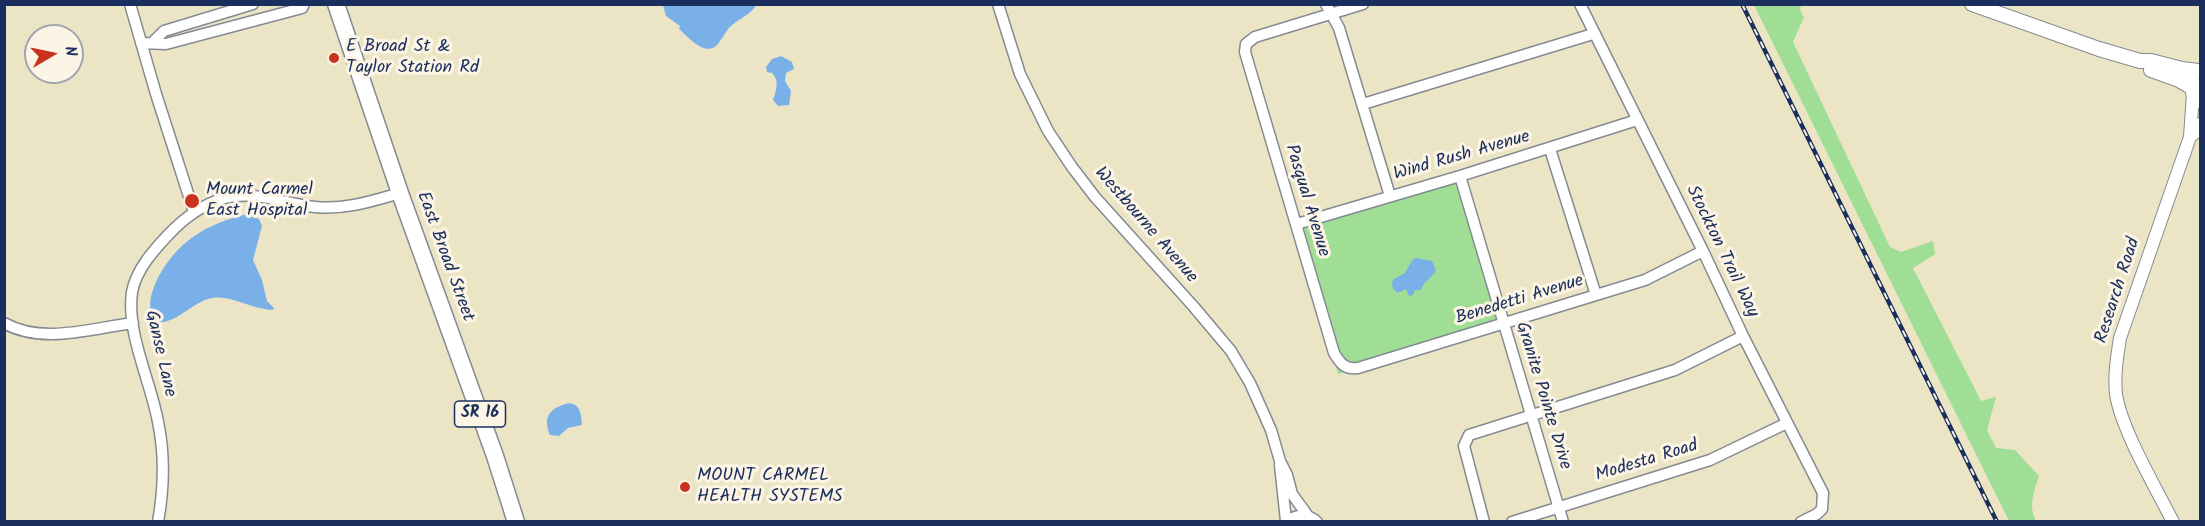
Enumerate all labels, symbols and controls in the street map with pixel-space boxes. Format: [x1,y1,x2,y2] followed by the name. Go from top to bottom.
[24,24,84,84] north arrow
[346,37,479,80] place label: E Broad St & Taylor Station Rd
[57,44,83,58] text: N
[327,51,341,65] marker: E Broad St & Taylor Station Rd
[1391,127,1533,187] street label: Wind Rush Avenue
[1279,142,1333,260] street label: Pasqual Avenue
[1089,163,1201,289] street label: Westbourne Avenue
[206,180,313,222] place label: Mount Carmel East Hospital
[1680,183,1762,321] street label: Stockton Trail Way
[410,189,478,325] street label: East Broad Street
[183,192,201,210] marker: Mount Carmel East Hospital
[2092,235,2146,347] street label: Research Road
[1453,271,1587,331] street label: Benedetti Avenue
[139,309,179,399] street label: Ganse Lane
[1509,320,1575,472] street label: Granite Pointe Drive
[454,401,506,427] road number: SR 16
[1593,436,1701,488] street label: Modesta Road
[697,466,843,508] place label: MOUNT CARMEL HEALTH SYSTEMS
[678,480,692,494] marker: MOUNT CARMEL HEALTH SYSTEMS

